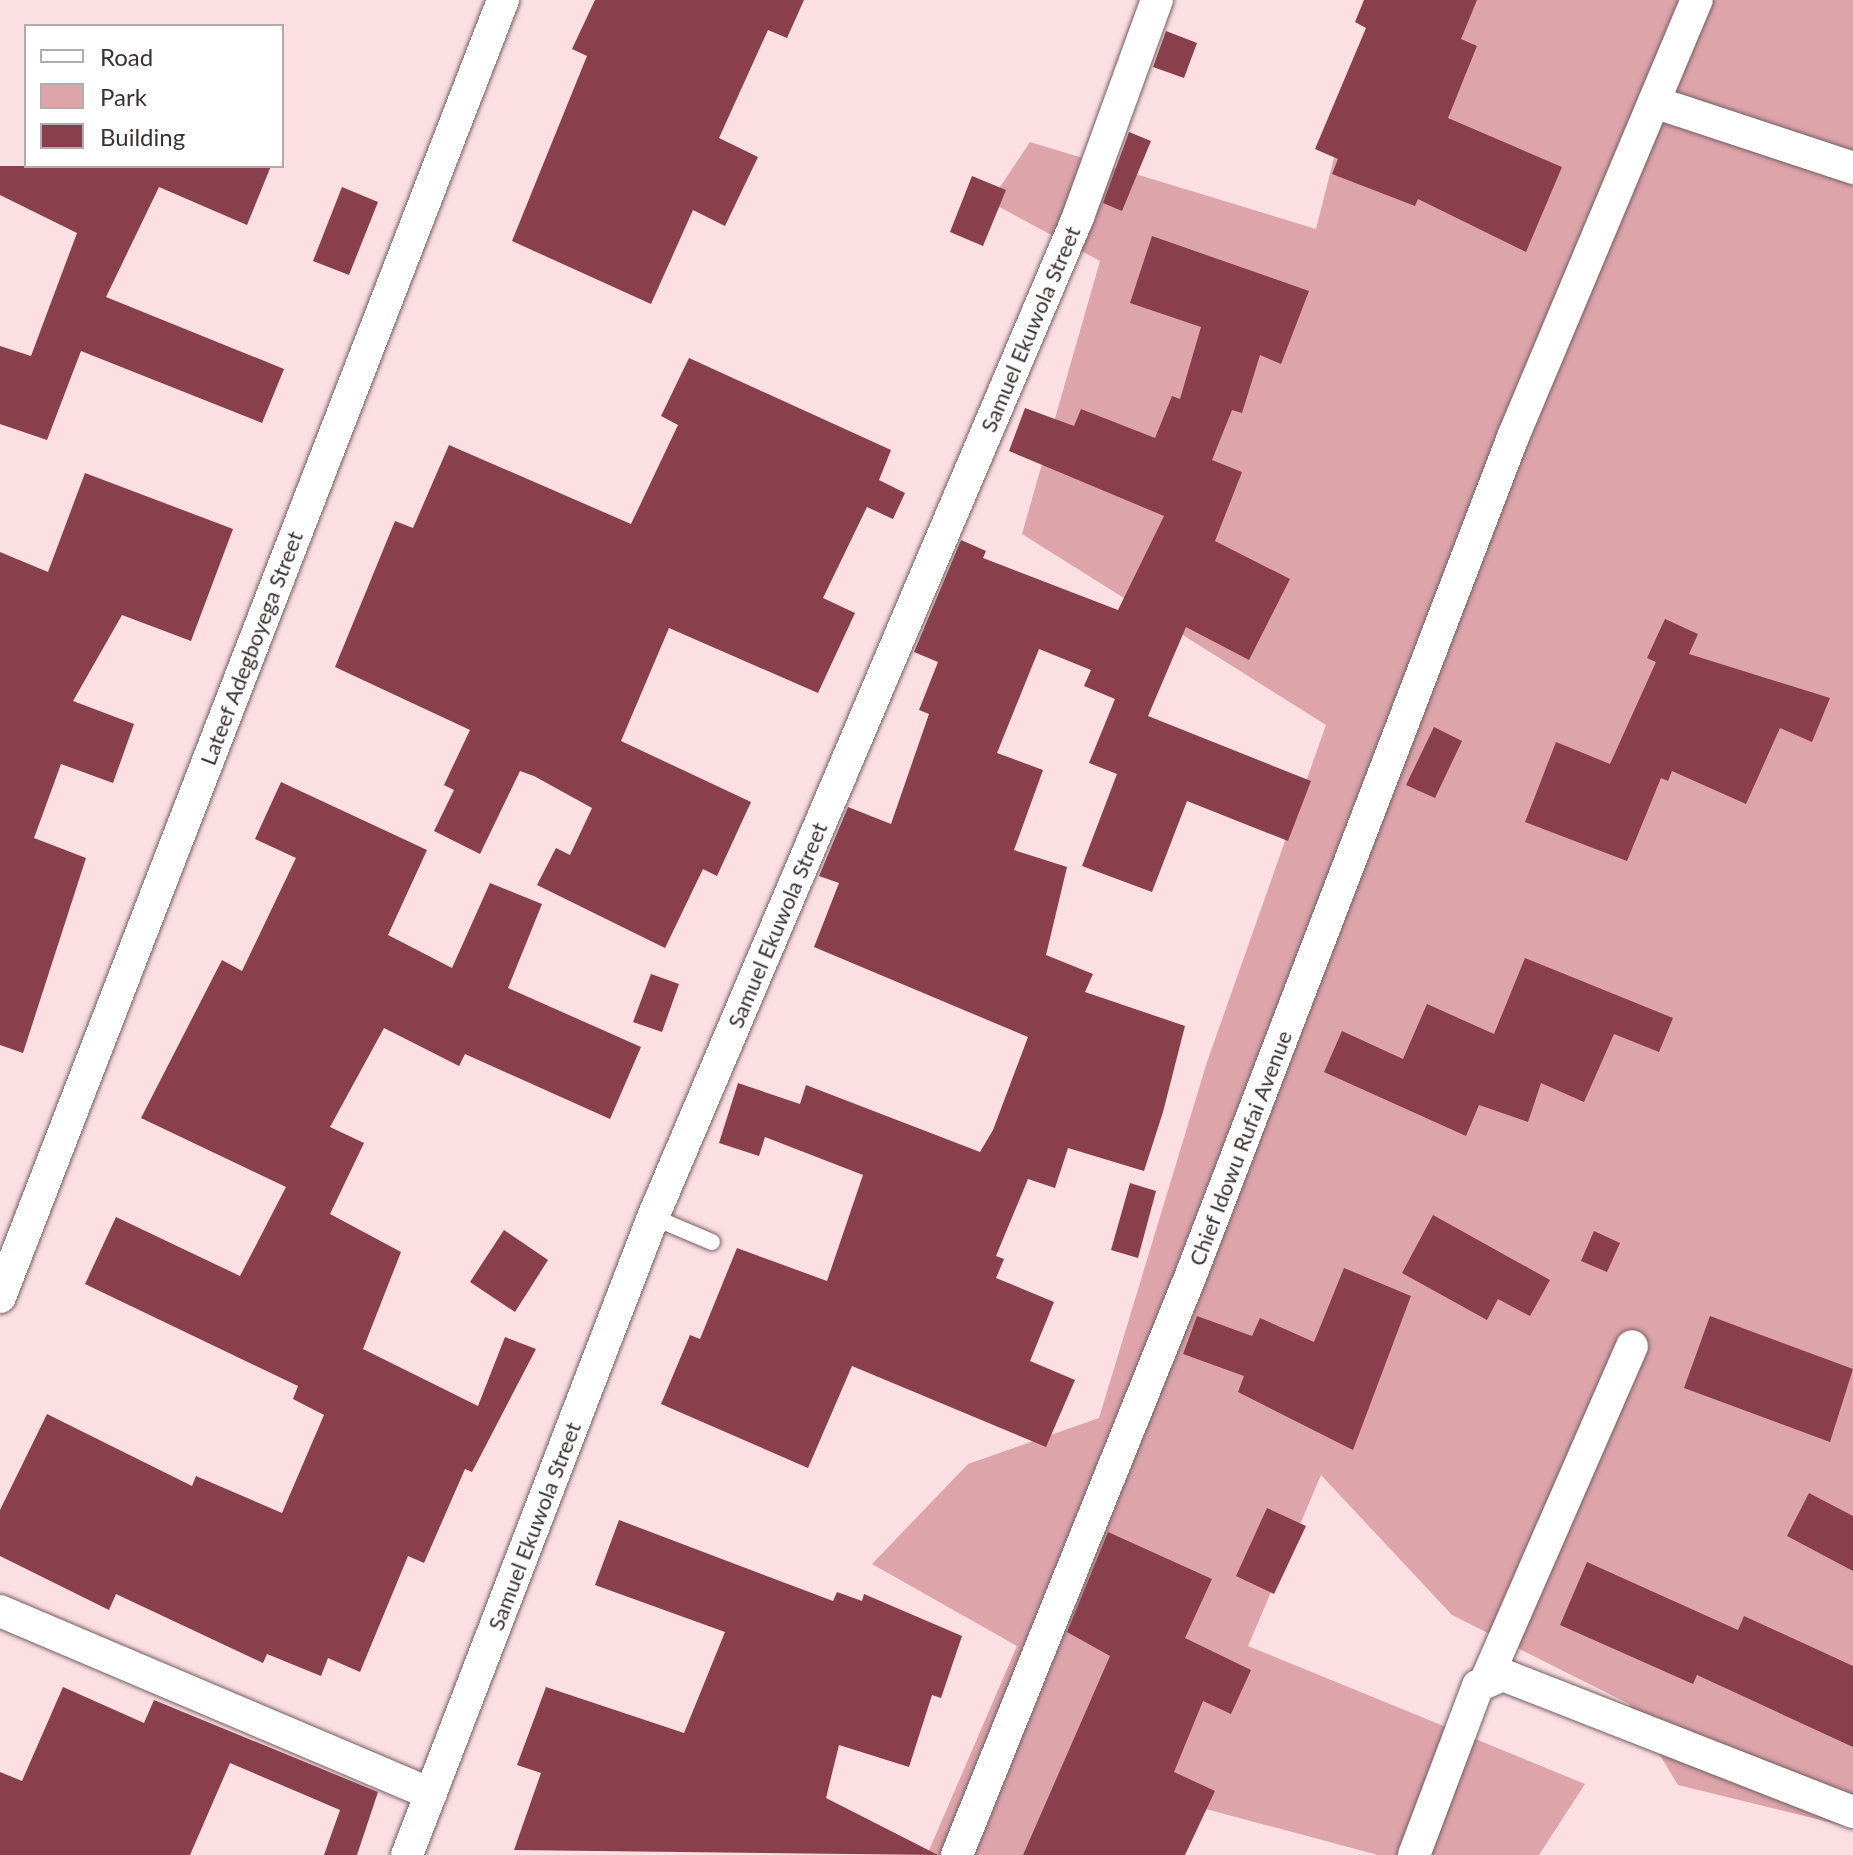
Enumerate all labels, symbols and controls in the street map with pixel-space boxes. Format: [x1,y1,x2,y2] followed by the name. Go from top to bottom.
[24,24,284,168] legend
[100,42,153,71] text: Road
[100,82,147,111] text: Park
[100,122,185,151] text: Building
[975,222,1085,436] street label: Samuel Ekuwola Street
[194,527,308,769] street label: Lateef Adegboyega Street
[722,818,832,1032] street label: Samuel Ekuwola Street
[1183,1026,1297,1270] street label: Chief Idowu Rufai Avenue
[482,1418,586,1634] street label: Samuel Ekuwola Street

